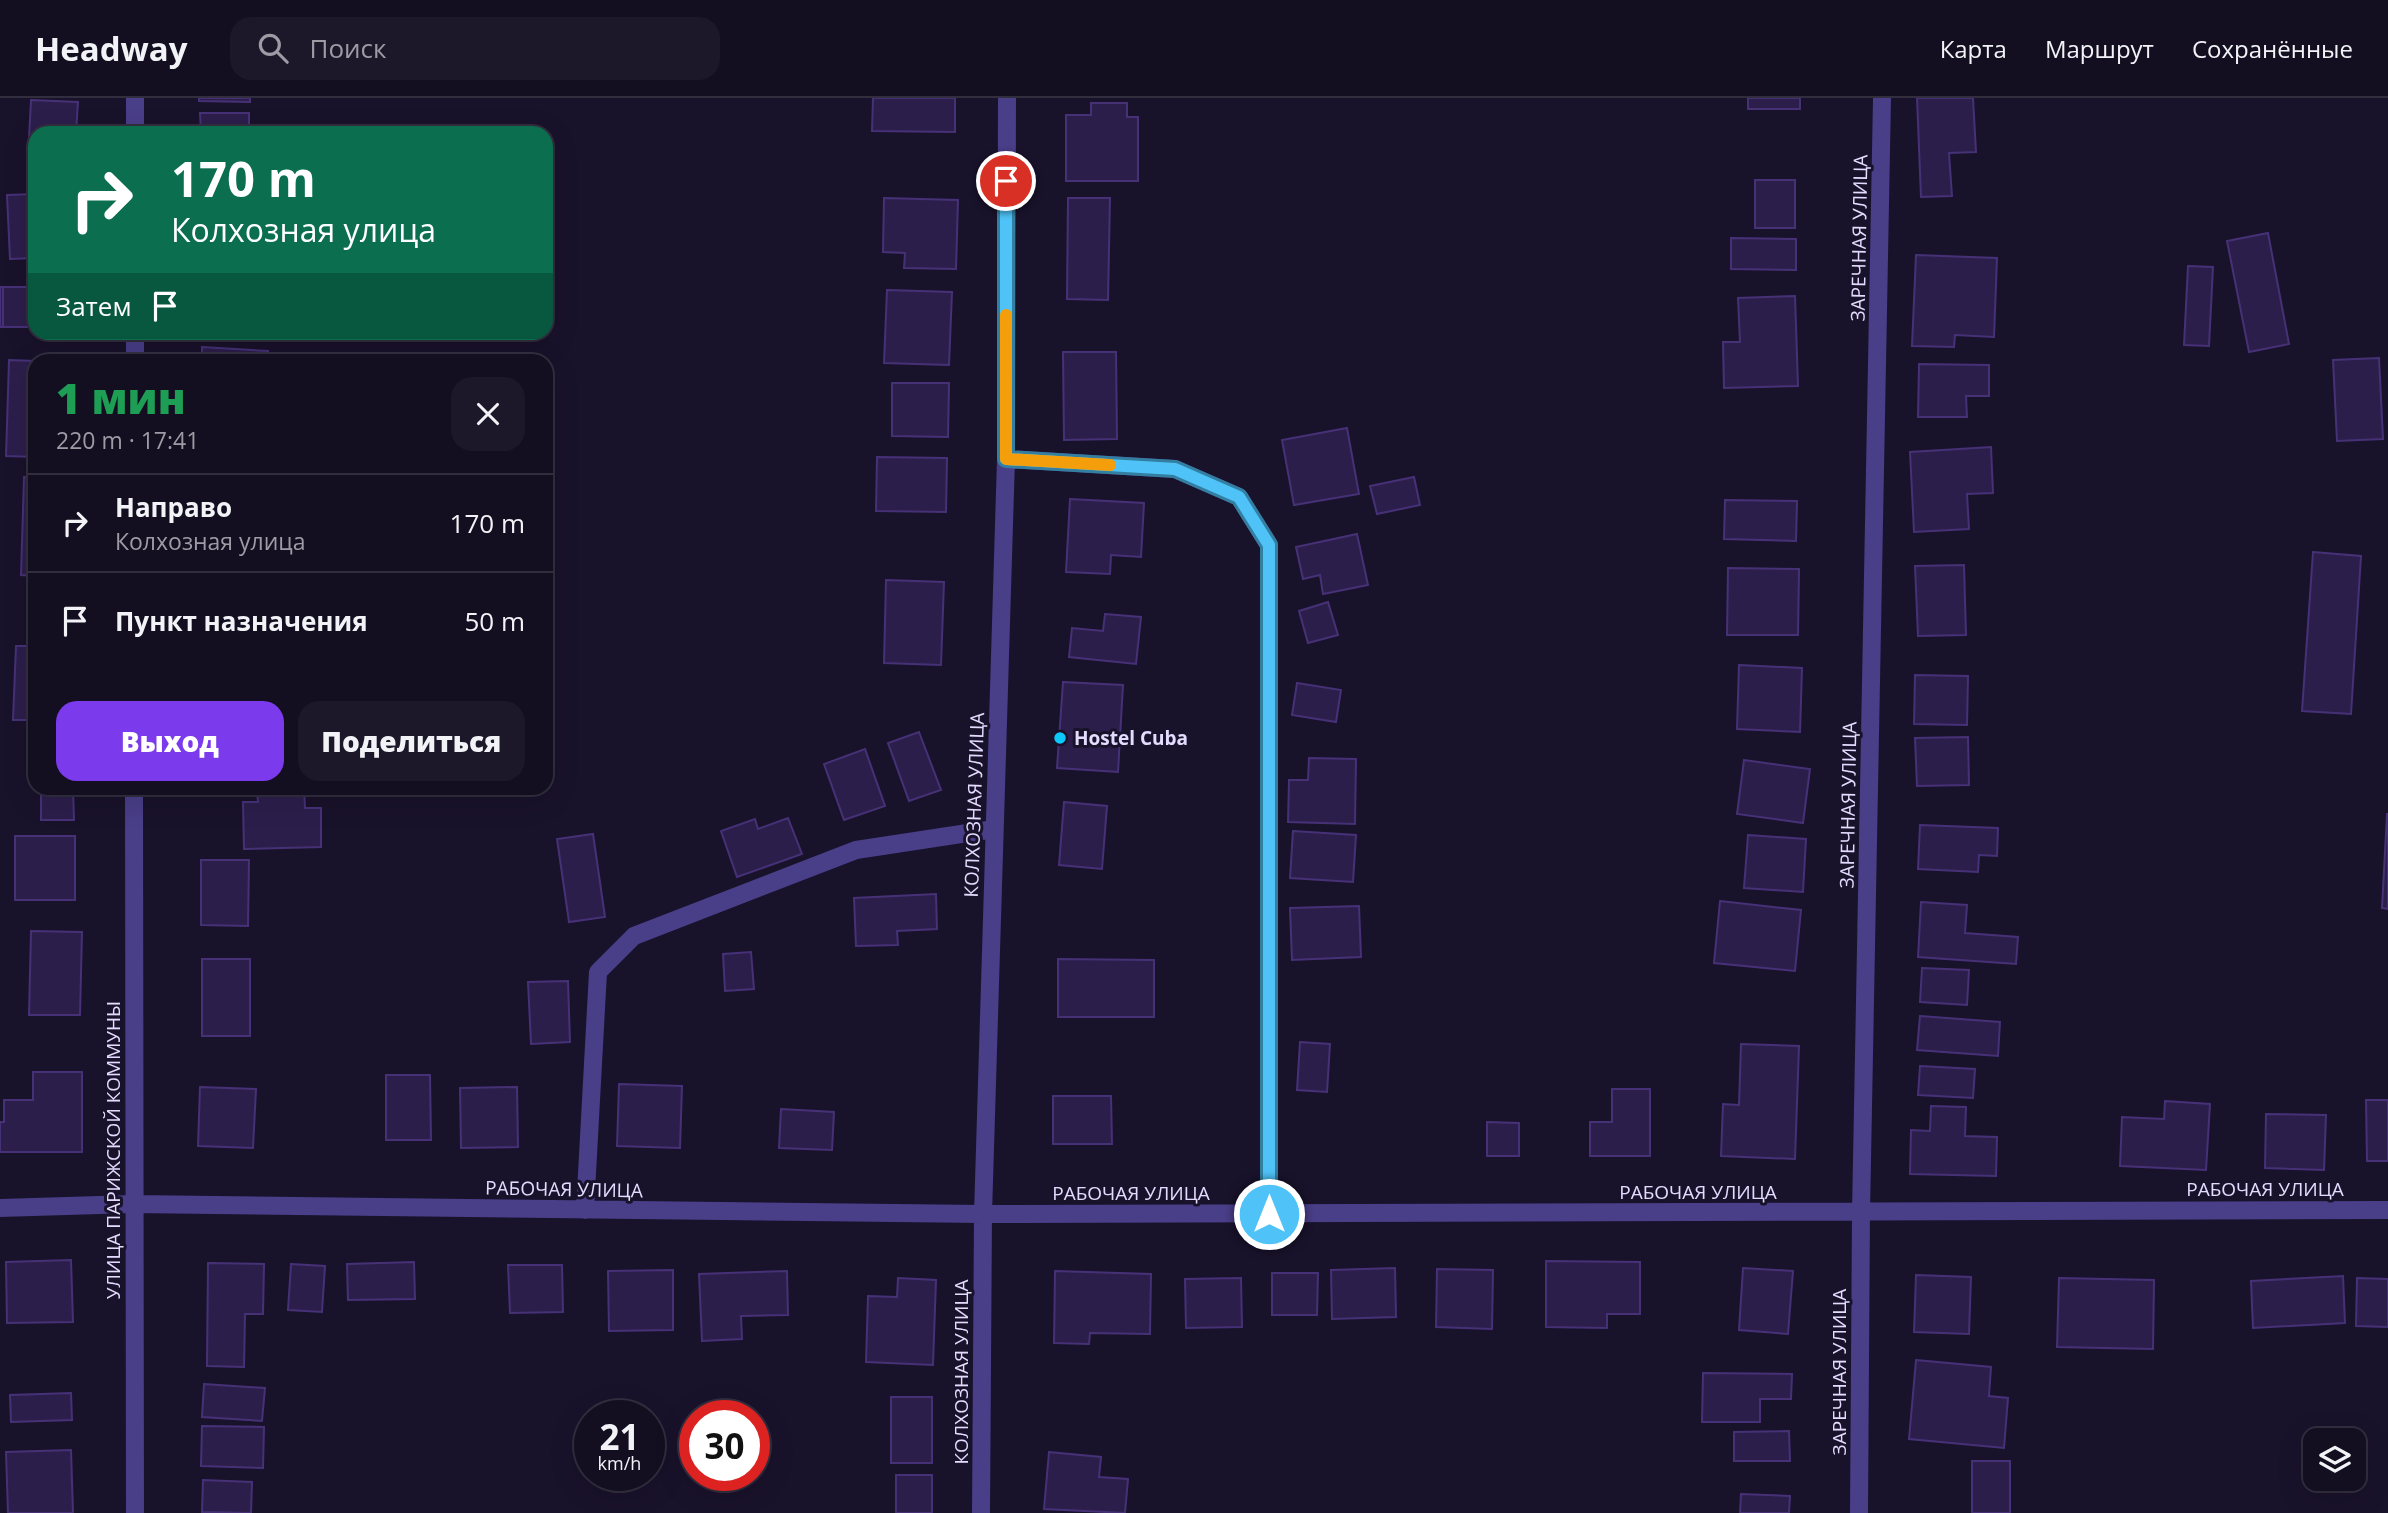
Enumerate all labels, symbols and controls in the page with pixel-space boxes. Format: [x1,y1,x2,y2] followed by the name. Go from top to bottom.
[230,17,720,80] search box
[35,26,188,71] text: Headway
[254,29,292,67] icon: search
[310,30,387,66] text: Поиск
[1940,32,2007,65] text: Карта
[2045,32,2154,65] text: Маршрут
[2192,32,2353,65] text: Сохранённые
[171,145,316,211] text: 170 m
[976,151,1036,211] pin
[56,154,147,245] icon: right
[1845,154,1873,322] street label: ЗАРЕЧНАЯ УЛИЦА
[987,162,1025,200] icon: arrive
[171,208,436,251] text: Колхозная улица
[146,287,184,325] icon: arrive
[56,288,132,324] text: Затем
[56,369,186,426] text: 1 мин
[451,377,525,451] button: close
[56,424,199,456] text: 220 m · 17:41
[115,489,232,525] text: Направо
[56,504,94,542] icon: right
[450,505,525,541] text: 170 m
[115,525,306,557] text: Колхозная улица
[56,602,94,640] icon: arrive
[115,603,368,639] text: Пункт назначения
[464,603,525,639] text: 50 m
[56,701,284,781] button: Выход
[298,701,525,781] button: Поделиться
[958,712,990,898] street label: КОЛХОЗНАЯ УЛИЦА
[1834,721,1862,889] street label: ЗАРЕЧНАЯ УЛИЦА
[1074,725,1188,751] place label: Hostel Cuba
[1052,730,1068,746] marker: Hostel Cuba
[100,1001,126,1299] street label: УЛИЦА ПАРИЖСКОЙ КОММУНЫ
[485,1175,643,1203] street label: РАБОЧАЯ УЛИЦА
[2186,1176,2344,1202] street label: РАБОЧАЯ УЛИЦА
[1232,1177,1306,1251] position arrow
[1619,1179,1777,1205] street label: РАБОЧАЯ УЛИЦА
[1052,1180,1210,1206] street label: РАБОЧАЯ УЛИЦА
[948,1279,974,1465] street label: КОЛХОЗНАЯ УЛИЦА
[1826,1289,1852,1455] street label: ЗАРЕЧНАЯ УЛИЦА
[679,1400,770,1491] speed limit sign: 30
[599,1413,640,1460] text: 21
[2303,1428,2366,1491] map controls
[2303,1428,2366,1491] button: layers
[598,1451,641,1475] text: km/h

